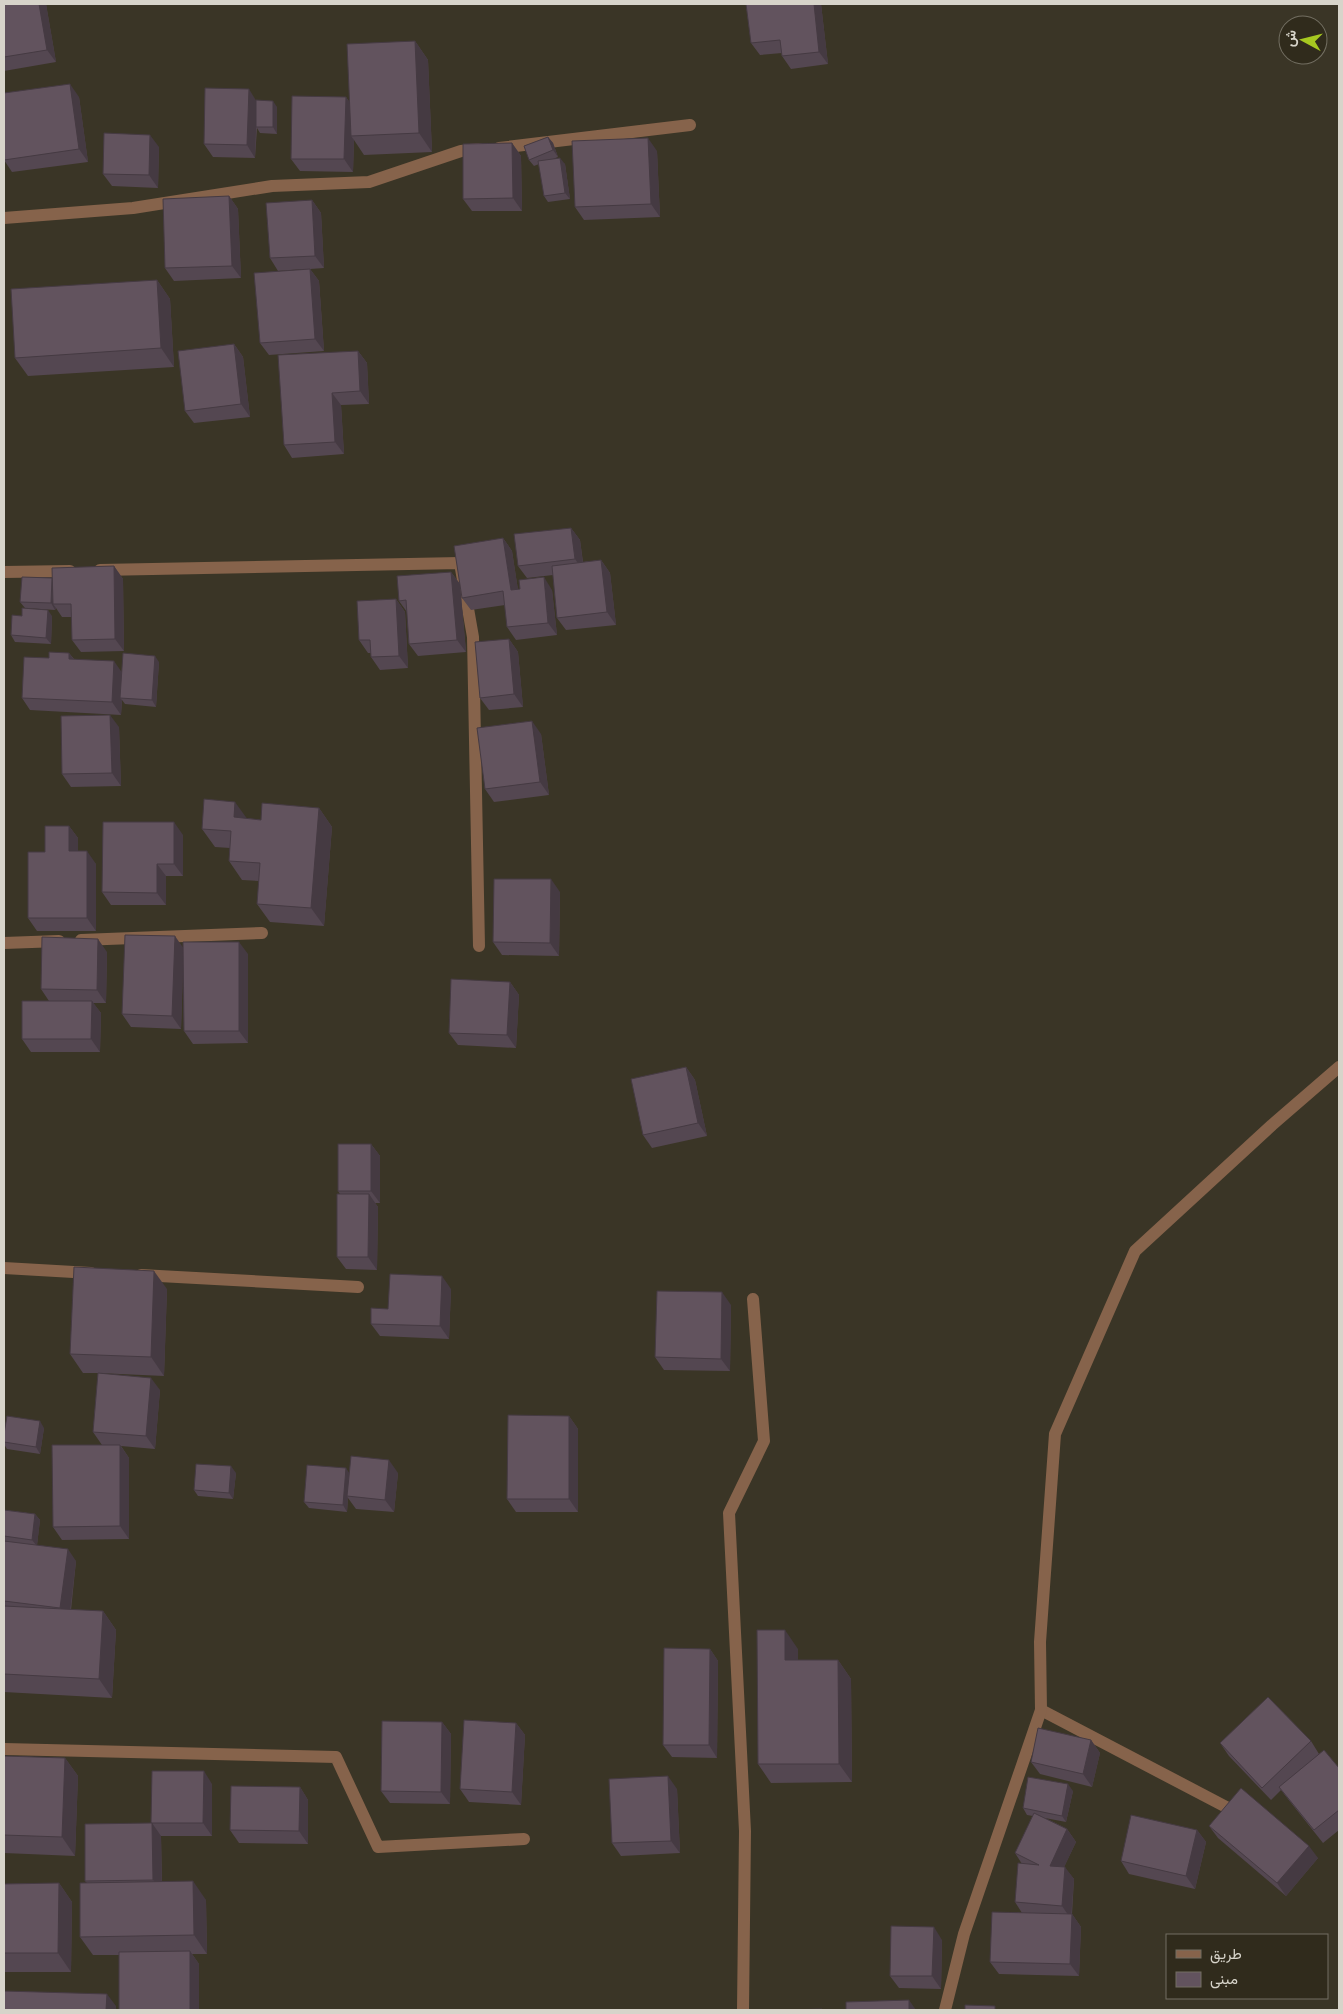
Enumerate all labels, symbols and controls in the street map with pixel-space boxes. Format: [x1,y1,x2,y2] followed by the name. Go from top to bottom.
[1278,15,1328,65] north arrow
[1280,29,1300,48] text: ش
[1166,1934,1328,1999] legend
[1210,1944,1242,1964] text: طريق
[1210,1969,1238,1989] text: مبنى

